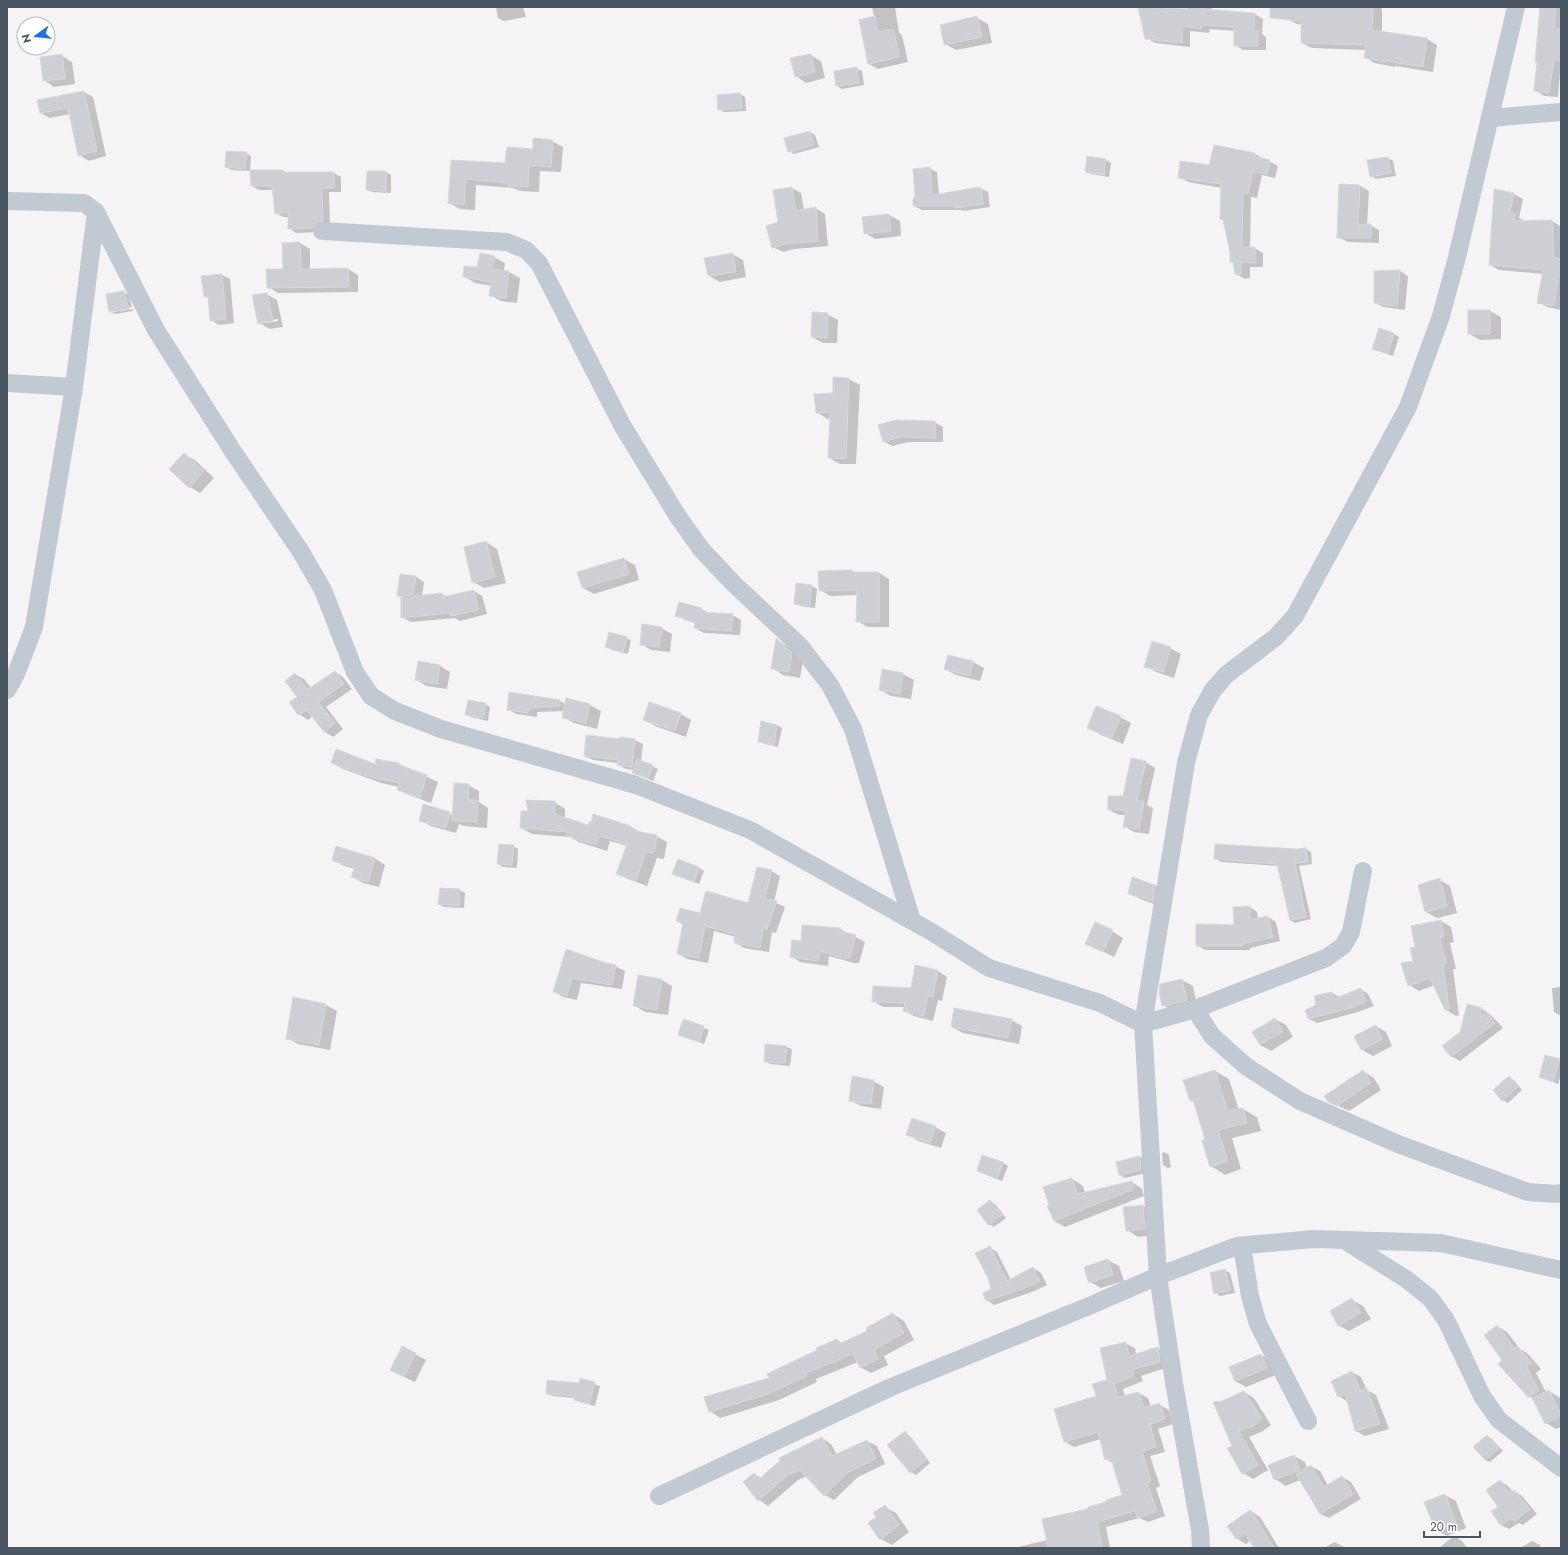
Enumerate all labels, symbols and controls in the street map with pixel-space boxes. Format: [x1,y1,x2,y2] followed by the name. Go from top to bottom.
[16,16,56,56] north arrow
[17,32,35,45] text: N
[1424,1513,1480,1539] scale bar
[1430,1518,1457,1536] text: 20 m

